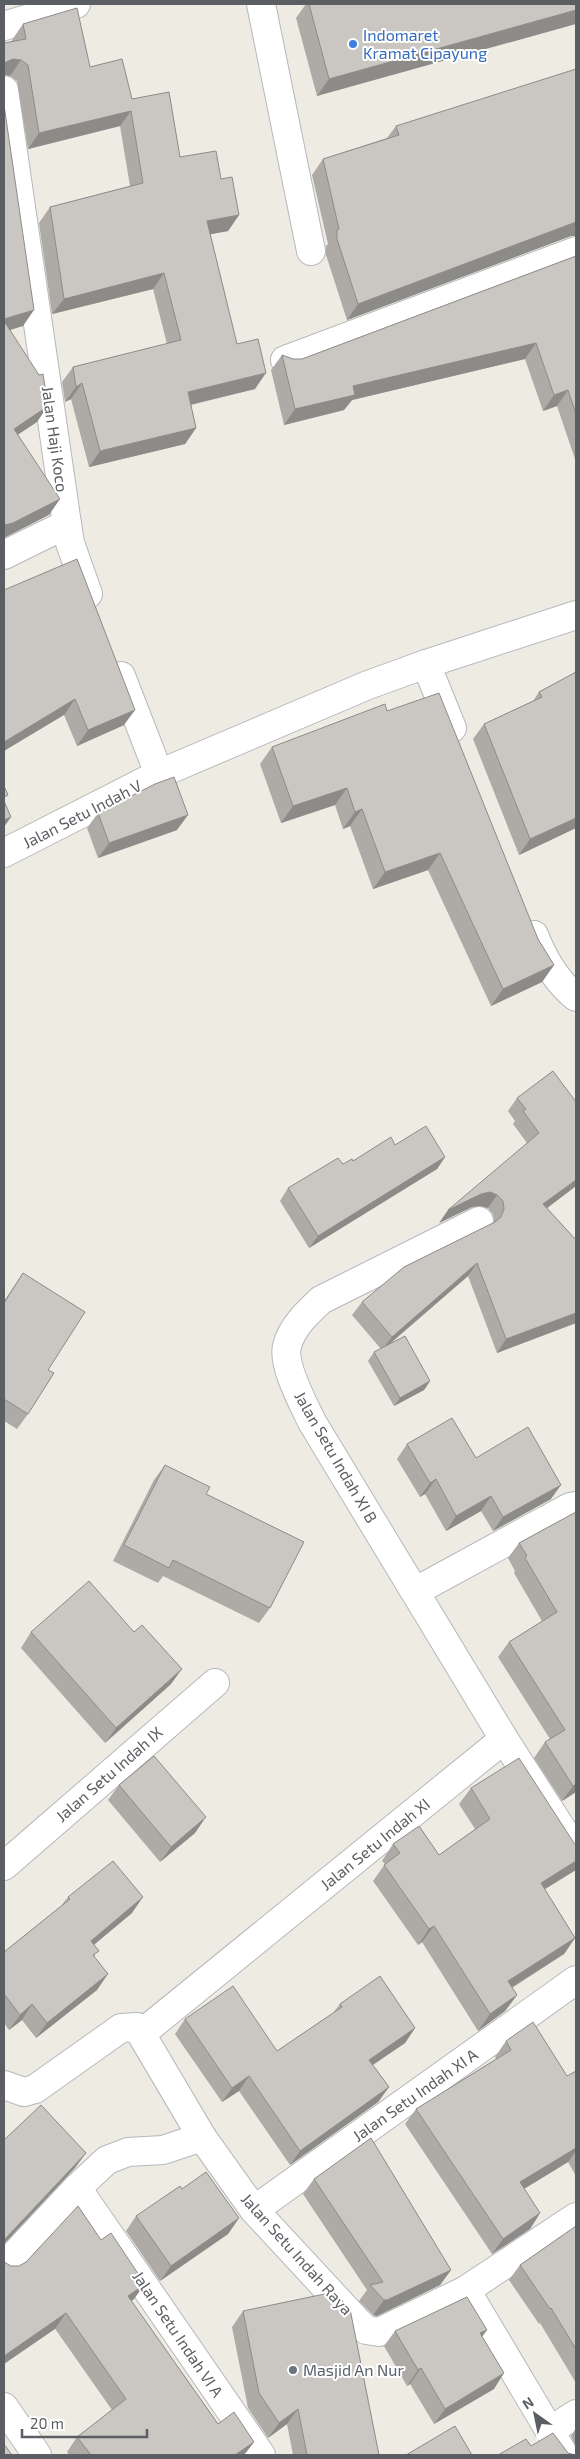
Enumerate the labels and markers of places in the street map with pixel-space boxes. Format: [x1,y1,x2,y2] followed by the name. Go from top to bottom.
[363,25,487,62] place label: Indomaret Kramat Cipayung
[347,38,359,50] marker: Indomaret Kramat Cipayung
[303,2360,404,2380] place label: Masjid An Nur
[287,2364,299,2376] marker: Masjid An Nur

